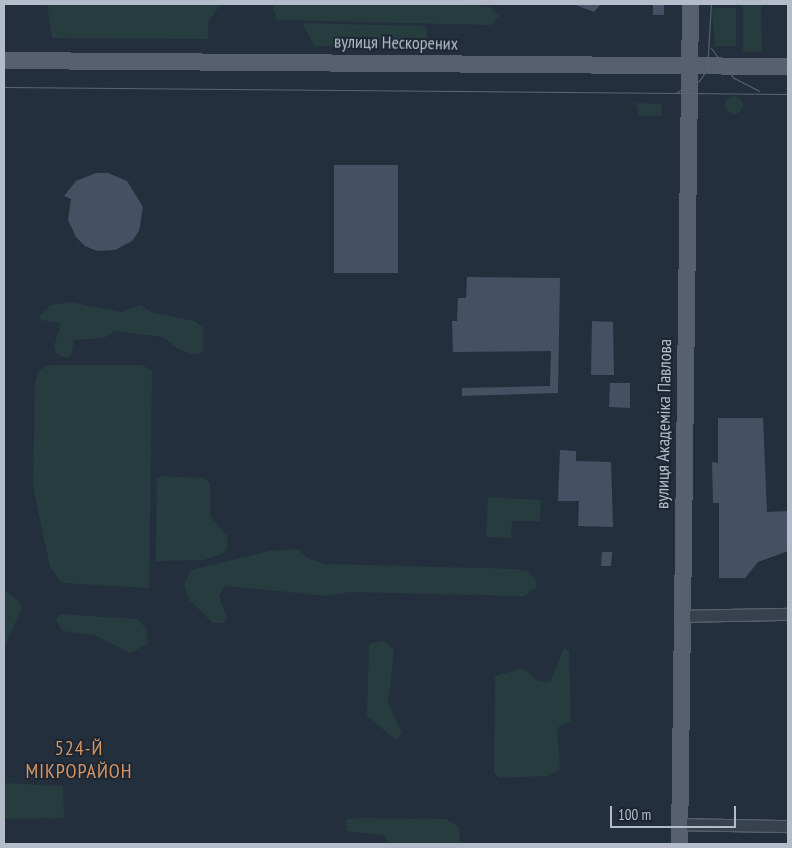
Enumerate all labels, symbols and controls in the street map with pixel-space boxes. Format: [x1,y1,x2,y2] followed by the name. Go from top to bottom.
[334,31,458,55] street label: вулиця Нескорених
[652,339,676,509] street label: вулиця Академіка Павлова
[24,737,134,784] district label: 524-Й МІКРОРАЙОН
[612,796,738,828] scale bar
[618,805,651,824] text: 100 m

